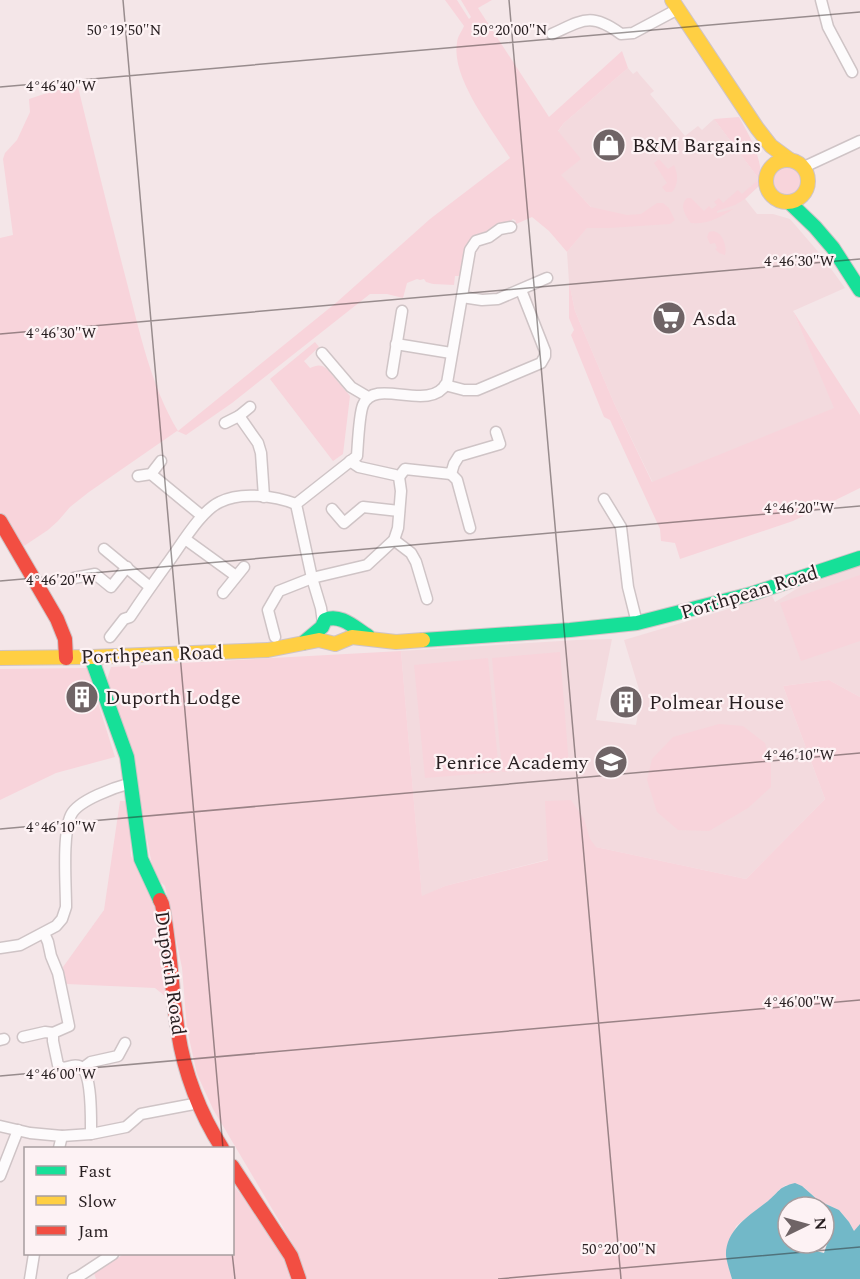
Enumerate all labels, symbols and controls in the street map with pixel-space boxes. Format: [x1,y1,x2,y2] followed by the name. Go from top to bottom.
[87,19,162,42] text: 50°19'50"N
[473,19,548,42] text: 50°20'00"N
[26,75,96,98] text: 4°46'40"W
[591,127,627,163] shop icon: B&M Bargains
[632,131,761,161] place label: B&M Bargains
[764,250,834,273] text: 4°46'30"W
[651,300,687,336] supermarket icon: Asda
[692,304,737,334] place label: Asda
[26,322,96,345] text: 4°46'30"W
[764,497,834,520] text: 4°46'20"W
[677,558,822,628] street label: Porthpean Road
[26,569,96,592] text: 4°46'20"W
[80,638,224,672] street label: Porthpean Road
[64,679,100,715] building icon: Duporth Lodge
[105,683,241,713] place label: Duporth Lodge
[608,684,644,720] building icon: Polmear House
[649,688,784,718] place label: Polmear House
[593,744,629,780] school or university icon: Penrice Academy
[764,744,834,767] text: 4°46'10"W
[434,748,589,778] place label: Penrice Academy
[26,816,96,839] text: 4°46'10"W
[146,909,194,1037] street label: Duporth Road
[764,991,834,1014] text: 4°46'00"W
[26,1063,96,1086] text: 4°46'00"W
[24,1147,234,1255] legend
[78,1158,111,1185] text: Fast
[78,1188,117,1215] text: Slow
[776,1195,836,1255] north arrow
[807,1216,832,1231] text: N
[78,1218,109,1245] text: Jam
[582,1238,657,1261] text: 50°20'00"N

